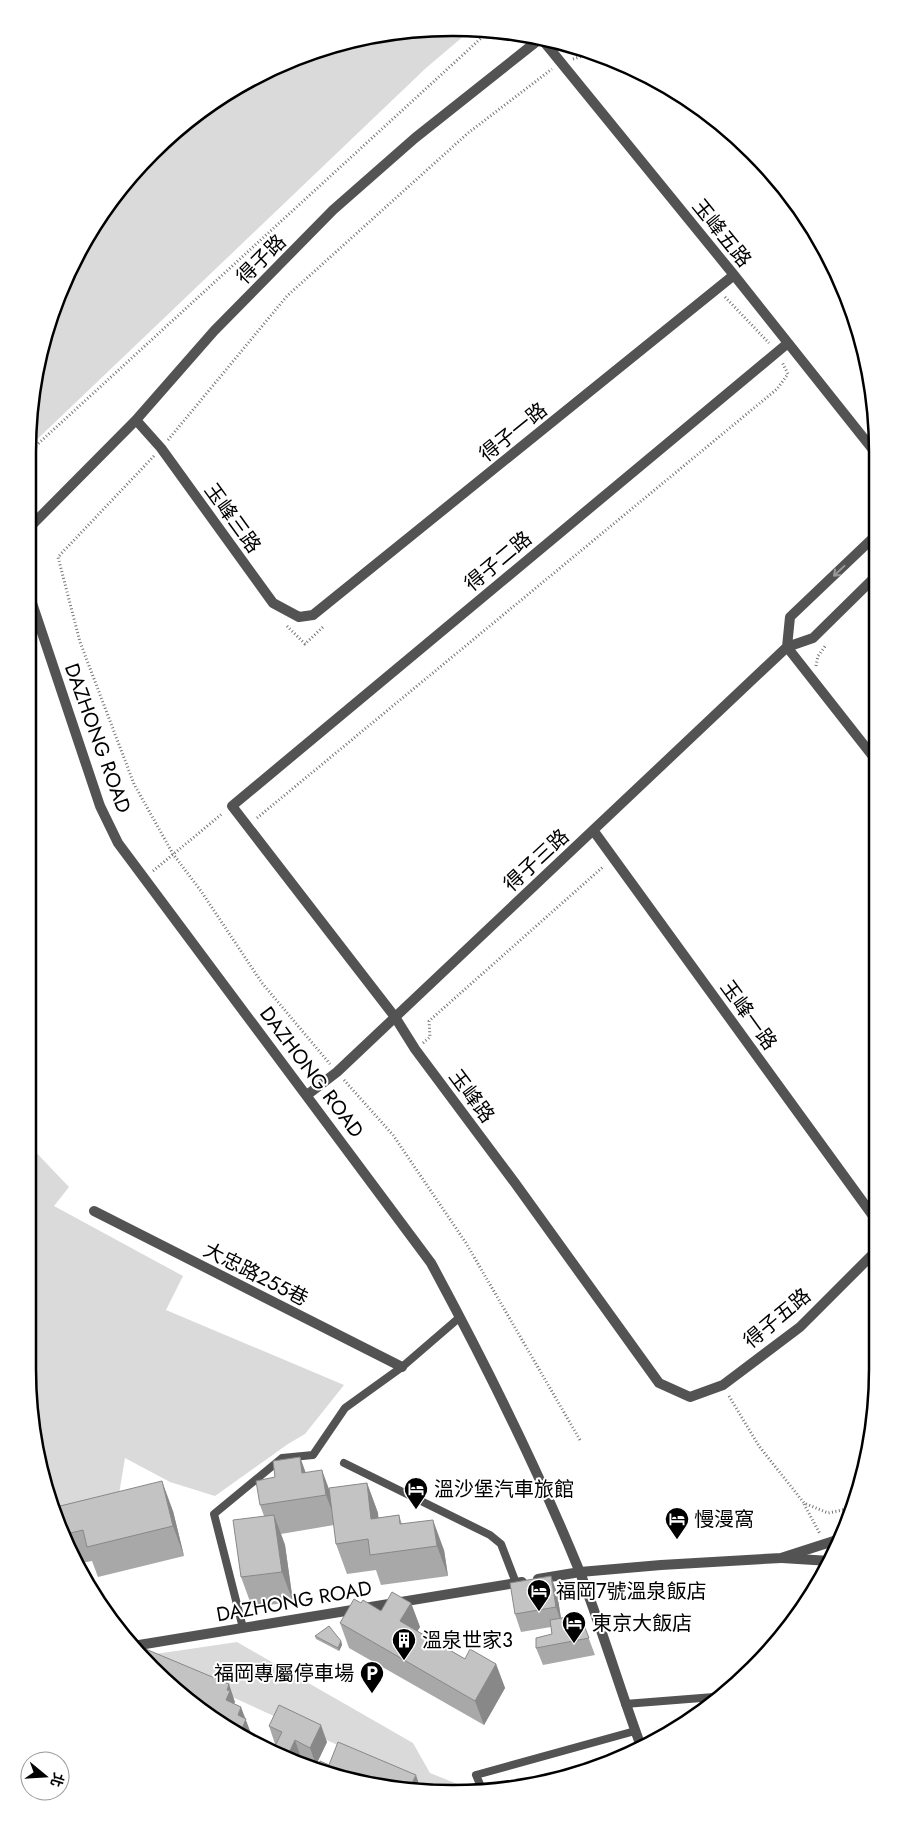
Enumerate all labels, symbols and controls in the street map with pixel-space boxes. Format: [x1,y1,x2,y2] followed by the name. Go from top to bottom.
[685,193,758,274] street label: 玉峰五路
[230,228,293,291] street label: 得子路
[473,396,554,469] street label: 得子一路
[197,477,268,559] street label: 玉峰三路
[458,525,538,598] street label: 得子二路
[833,565,845,577] one-way arrow
[57,659,138,817] street label: DAZHONG ROAD
[497,822,575,898] street label: 得子三路
[713,974,784,1056] street label: 玉峰一路
[253,1001,371,1144] street label: DAZHONG ROAD
[442,1064,501,1129] street label: 玉峰路
[198,1236,313,1313] street label: 大忠路255巷
[737,1282,817,1355] street label: 得子五路
[434,1475,574,1504] place label: 溫沙堡汽車旅館
[403,1476,429,1510] hotel icon: 溫沙堡汽車旅館
[694,1505,754,1534] place label: 慢漫窩
[664,1506,690,1540] hotel icon: 慢漫窩
[214,1574,374,1629] street label: DAZHONG ROAD
[556,1577,707,1606] place label: 福岡7號溫泉飯店
[526,1578,552,1612] hotel icon: 福岡7號溫泉飯店
[592,1609,692,1638] place label: 東京大飯店
[561,1610,587,1644] hotel icon: 東京大飯店
[422,1626,513,1655] place label: 溫泉世家3
[391,1627,417,1661] building icon: 溫泉世家3
[214,1659,354,1688] place label: 福岡專屬停車場
[359,1660,385,1694] parking icon: 福岡專屬停車場
[20,1751,70,1801] north arrow
[46,1770,69,1790] text: 北

